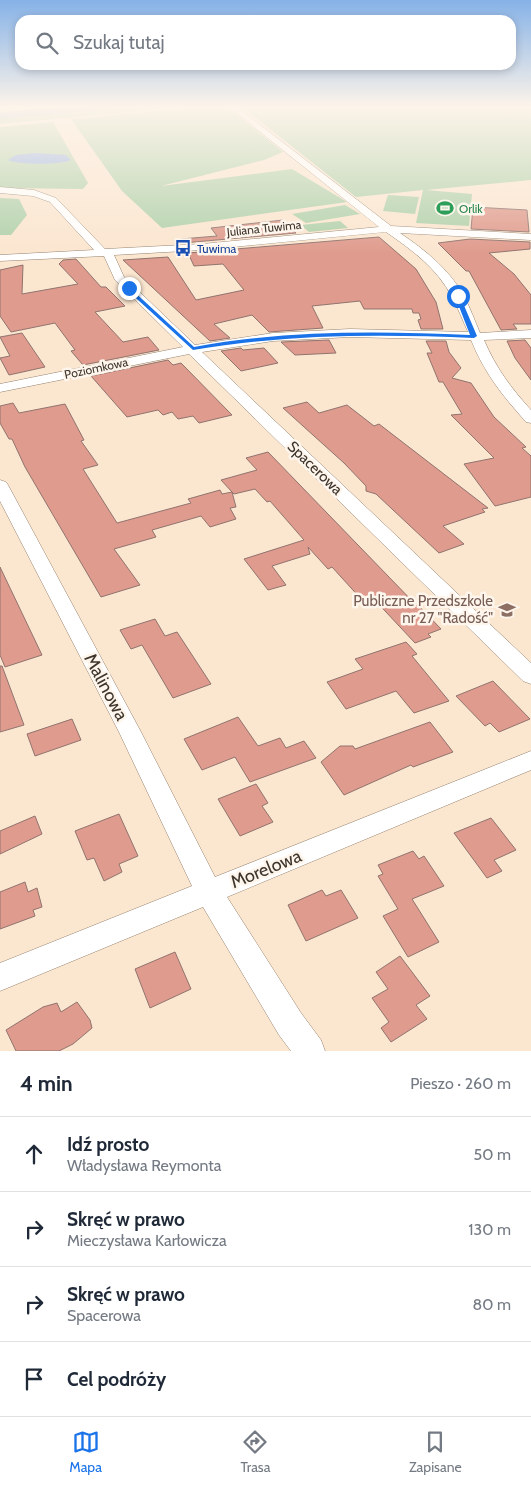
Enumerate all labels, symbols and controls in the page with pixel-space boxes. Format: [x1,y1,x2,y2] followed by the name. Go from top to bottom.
[15,15,516,70] search box
[33,29,61,57] icon: search
[73,31,165,54] text: Szukaj tutaj
[435,198,455,218] sports icon: Orlik
[459,201,483,216] place label: Orlik
[225,217,302,239] street label: Juliana Tuwima
[173,238,193,258] bus stop icon: Tuwima
[197,241,236,256] place label: Tuwima
[118,277,141,300] route end
[447,285,470,308] route start
[63,354,129,382] street label: Poziomkowa
[284,437,347,499] street label: Spacerowa
[353,592,493,627] place label: Publiczne Przedszkole nr 27 "Radość"
[497,600,517,620] school or university icon: Publiczne Przedszkole nr 27 "Radość"
[79,650,133,725] street label: Malinowa
[227,845,305,893] street label: Morelowa
[20,1071,73,1096] text: 4 min
[410,1074,511,1093] text: Pieszo · 260 m
[67,1133,149,1156] text: Idź prosto
[20,1140,48,1168] icon: ahead
[474,1145,511,1164] text: 50 m
[67,1156,221,1175] text: Władysława Reymonta
[67,1208,185,1231] text: Skręć w prawo
[20,1215,48,1243] icon: right
[468,1220,511,1239] text: 130 m
[67,1231,227,1250] text: Mieczysława Karłowicza
[67,1283,185,1306] text: Skręć w prawo
[20,1290,48,1318] icon: right
[473,1295,511,1314] text: 80 m
[67,1306,141,1325] text: Spacerowa
[20,1365,48,1393] icon: arrive
[67,1368,166,1391] text: Cel podróży
[69,1428,102,1476] tab: Mapa
[241,1428,270,1476] tab: Trasa
[409,1428,462,1476] tab: Zapisane

